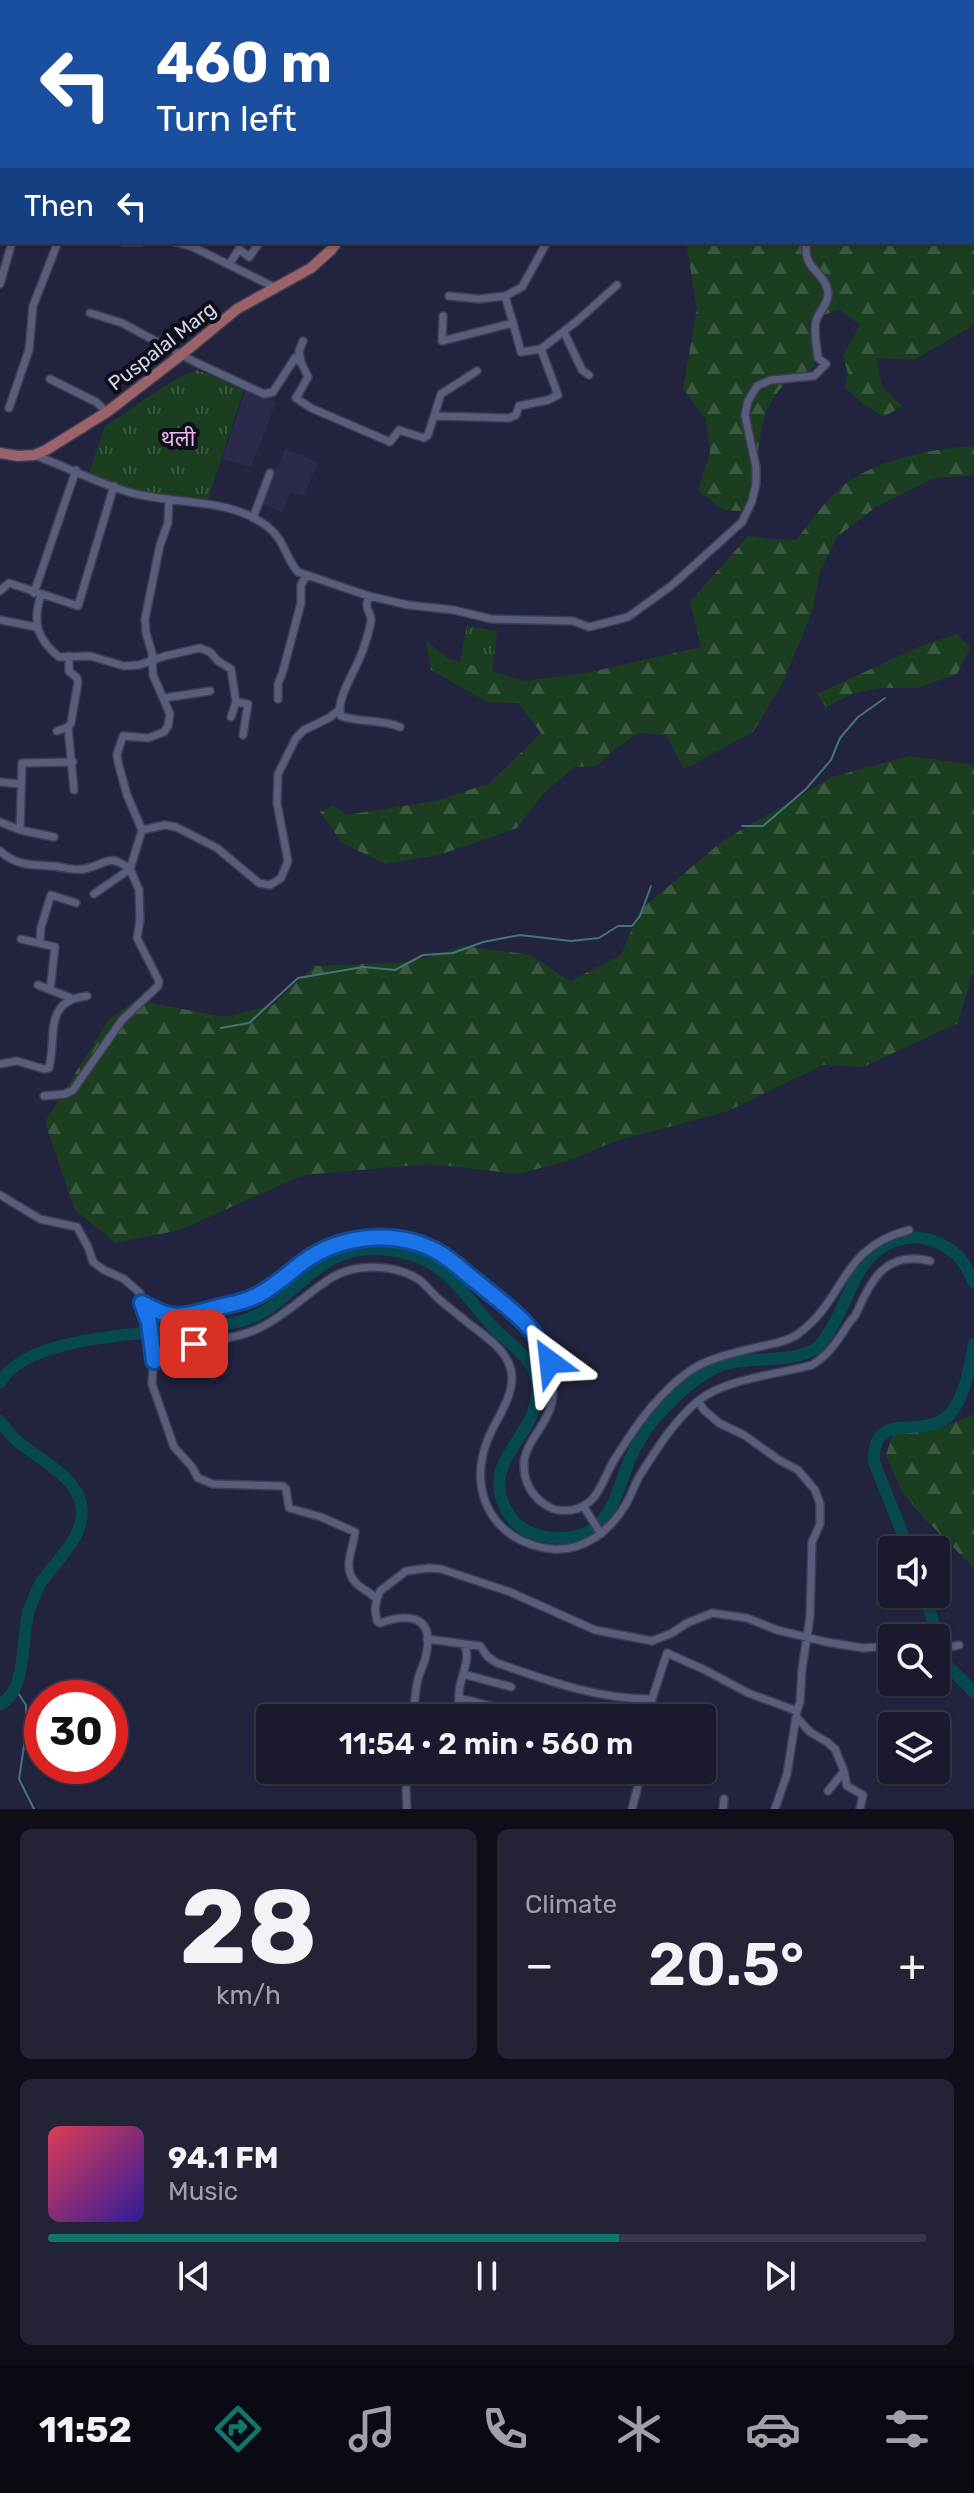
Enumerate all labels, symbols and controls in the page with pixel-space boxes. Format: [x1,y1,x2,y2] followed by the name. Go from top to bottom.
[156,30,332,96] text: 460 m
[24,32,128,136] icon: left
[156,97,297,140] text: Turn left
[110,184,154,228] icon: left
[24,188,94,224] text: Then
[103,297,221,395] street label: Puspalal Marg
[161,425,196,452] district label: थली
[160,1310,228,1378] pin
[508,1320,592,1404] position arrow
[172,1322,216,1366] icon: arrive
[878,1536,950,1784] map controls
[878,1536,950,1608] button: sound
[878,1624,950,1696] button: search
[24,1680,128,1784] speed limit sign: 30
[878,1712,950,1784] button: layers
[339,1726,633,1762] text: 11:54 · 2 min · 560 m
[179,1866,318,1989] text: 28
[525,1889,617,1920] text: Climate
[648,1929,804,2000] text: 20.5°
[525,1939,554,1991] text: −
[899,1939,926,1991] text: +
[216,1980,281,2011] text: km/h
[168,2140,279,2176] text: 94.1 FM
[168,2176,238,2207] text: Music
[172,2254,216,2298] icon: previous
[465,2254,509,2298] icon: pause
[758,2254,802,2298] icon: next
[210,2401,266,2457] icon: directions
[344,2401,400,2457] icon: music
[477,2401,533,2457] icon: phone
[611,2401,667,2457] icon: climate
[745,2401,801,2457] icon: car
[879,2401,935,2457] icon: filters
[39,2408,132,2451] text: 11:52

